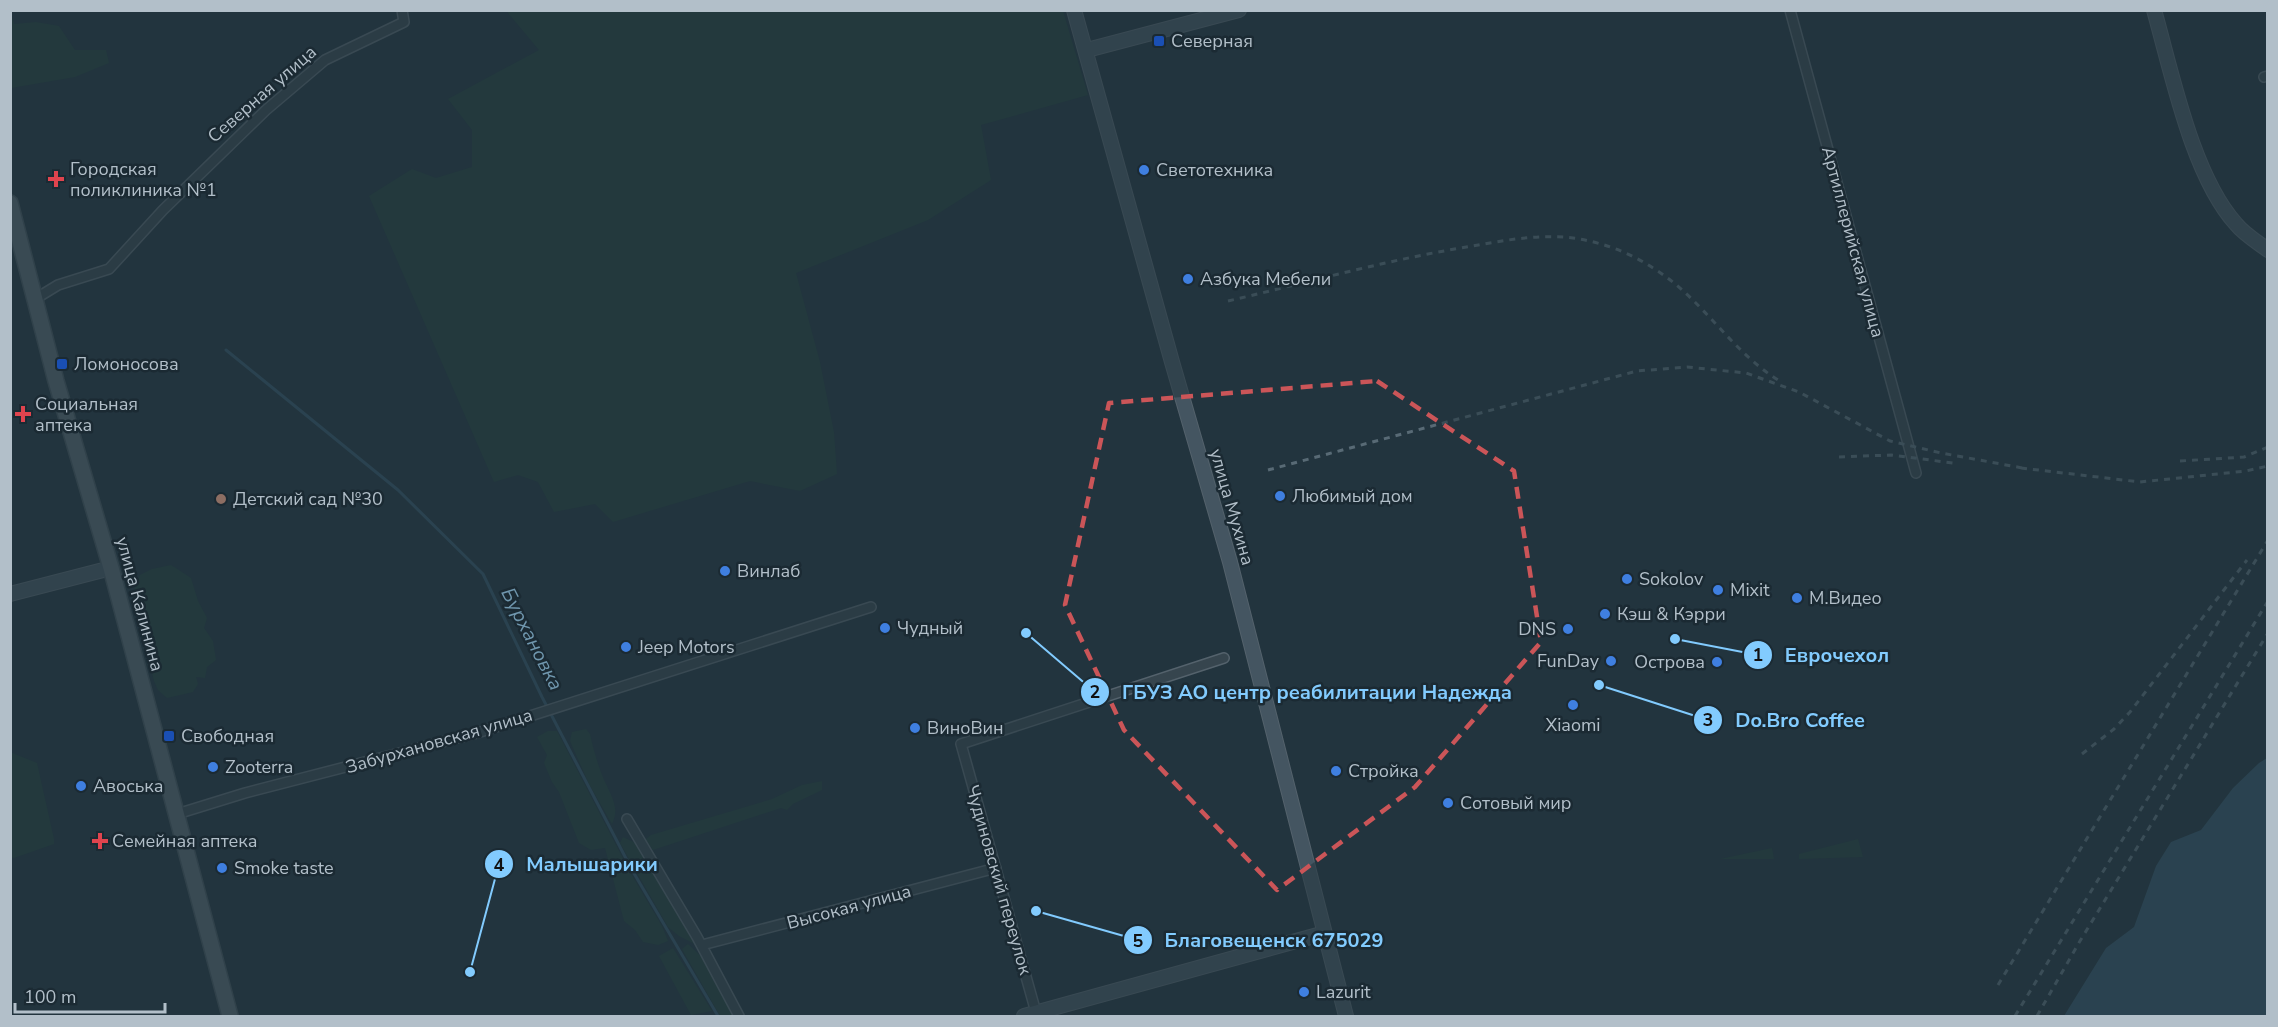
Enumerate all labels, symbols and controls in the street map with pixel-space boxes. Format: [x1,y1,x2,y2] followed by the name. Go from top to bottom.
[1171,29,1253,53] place label: Северная
[1152,34,1166,48] marker: Северная
[203,40,321,148] street label: Северная улица
[1816,144,1890,340] street label: Артиллерийская улица
[70,157,217,202] place label: Городская поликлиника №1
[1156,158,1273,182] place label: Светотехника
[1137,163,1151,177] marker: Светотехника
[47,170,65,188] marker: Городская поликлиника №1
[1200,267,1331,291] place label: Азбука Мебели
[1181,272,1195,286] marker: Азбука Мебели
[74,352,179,376] place label: Ломоносова
[55,357,69,371] marker: Ломоносова
[35,392,138,437] place label: Социальная аптека
[16,407,30,421] marker: Социальная аптека
[1204,446,1260,568] street label: улица Мухина
[1292,484,1413,508] place label: Любимый дом
[233,487,383,511] place label: Детский сад №30
[1273,489,1287,503] marker: Любимый дом
[214,492,228,506] marker: Детский сад №30
[111,534,169,674] street label: улица Калинина
[737,559,800,583] place label: Винлаб
[718,564,732,578] marker: Винлаб
[1639,567,1704,591] place label: Sokolov
[1620,572,1634,586] marker: Sokolov
[1730,578,1770,602] place label: Mixit
[495,583,569,695] water label: Бурхановка
[1711,583,1725,597] marker: Mixit
[1809,586,1882,610] place label: М.Видео
[1790,591,1804,605] marker: М.Видео
[1617,602,1726,626] place label: Кэш & Кэрри
[1598,607,1612,621] marker: Кэш & Кэрри
[897,616,963,640] place label: Чудный
[1518,617,1556,641] place label: DNS
[878,621,892,635] marker: Чудный
[1561,622,1575,636] marker: DNS
[637,635,735,659] place label: Jeep Motors
[1743,636,1901,674] callout: Еврочехол
[619,640,633,654] marker: Jeep Motors
[1785,642,1889,669] text: Еврочехол
[1753,643,1763,667] text: 1
[1537,649,1600,673] place label: FunDay
[1634,650,1705,674] place label: Острова
[1604,654,1618,668] marker: FunDay
[1710,655,1724,669] marker: Острова
[1080,673,1524,711] callout: ГБУЗ АО центр реабилитации Надежда
[1122,679,1512,706] text: ГБУЗ АО центр реабилитации Надежда
[1090,680,1100,704] text: 2
[1566,698,1580,712] marker: Xiaomi
[1693,701,1877,739] callout: Do.Bro Coffee
[343,703,535,779] street label: Забурхановская улица
[1735,707,1865,734] text: Do.Bro Coffee
[1703,708,1713,732] text: 3
[1545,713,1601,737] place label: Xiaomi
[927,716,1004,740] place label: ВиноВин
[908,721,922,735] marker: ВиноВин
[181,724,274,748] place label: Свободная
[162,729,176,743] marker: Свободная
[225,755,293,779] place label: Zooterra
[1348,759,1419,783] place label: Стройка
[206,760,220,774] marker: Zooterra
[1329,764,1343,778] marker: Стройка
[93,774,164,798] place label: Авоська
[74,779,88,793] marker: Авоська
[960,782,1038,978] street label: Чудиновский переулок
[1460,791,1571,815] place label: Сотовый мир
[1441,796,1455,810] marker: Сотовый мир
[112,829,258,853] place label: Семейная аптека
[93,834,107,848] marker: Семейная аптека
[484,845,669,883] callout: Малышарики
[526,851,658,878] text: Малышарики
[494,853,505,877] text: 4
[234,856,334,880] place label: Smoke taste
[215,861,229,875] marker: Smoke taste
[784,879,914,935] street label: Высокая улица
[1123,921,1396,959] callout: Благовещенск 675029
[1165,927,1383,954] text: Благовещенск 675029
[1133,929,1144,953] text: 5
[15,976,165,1014] scale bar
[1316,980,1371,1004] place label: Lazurit
[24,985,76,1009] text: 100 m
[1297,985,1311,999] marker: Lazurit

